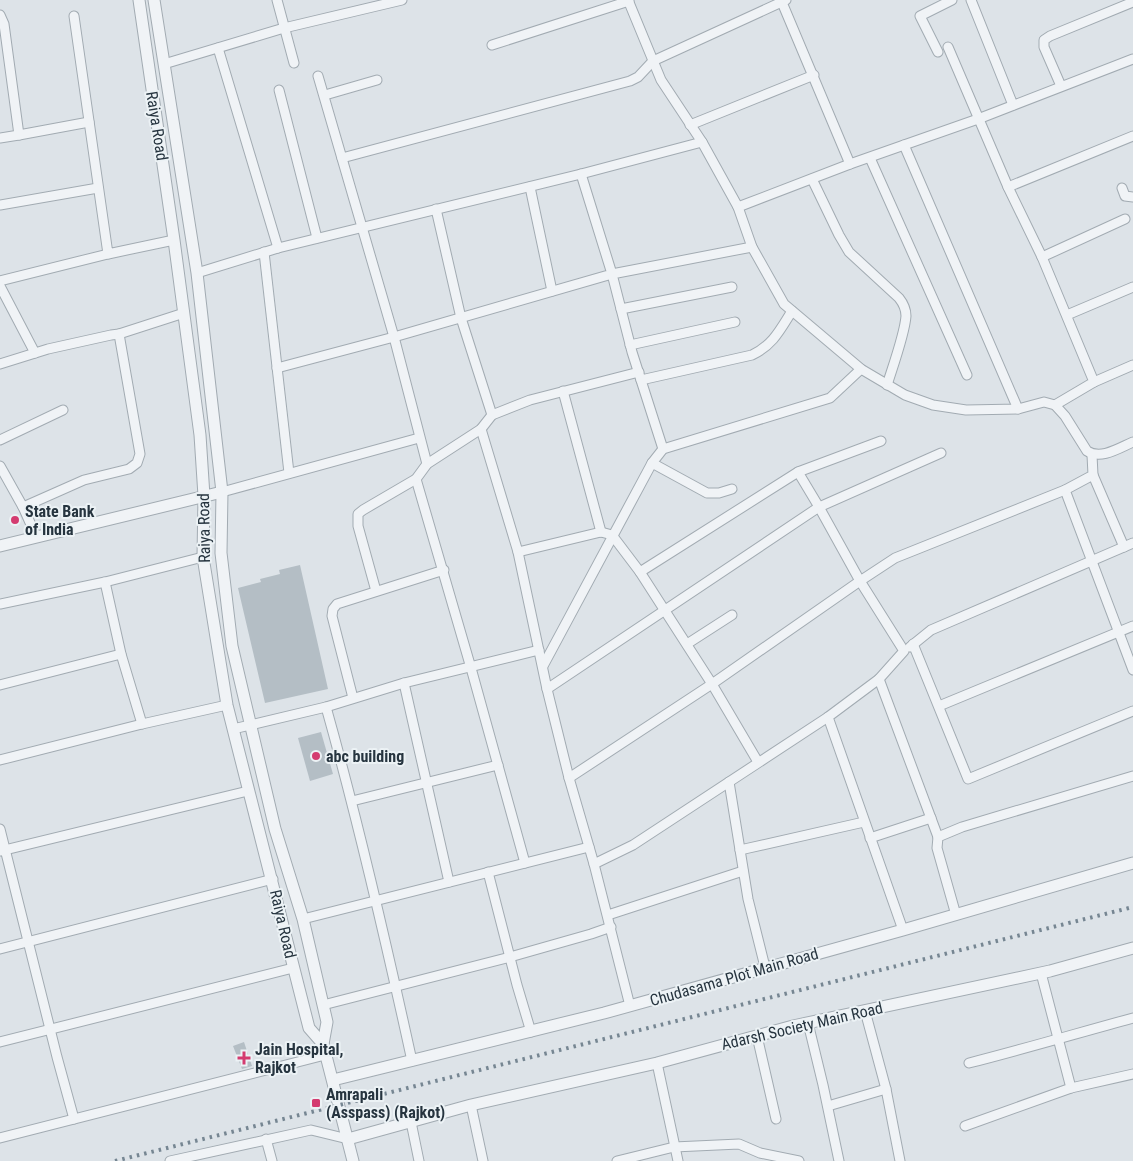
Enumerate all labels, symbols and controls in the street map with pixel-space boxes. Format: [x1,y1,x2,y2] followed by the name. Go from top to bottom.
[142,90,172,162] street label: Raiya Road
[194,493,214,563] street label: Raiya Road
[25,502,95,539] place label: State Bank of India
[9,514,21,526] marker: State Bank of India
[326,747,404,766] place label: abc building
[310,750,322,762] marker: abc building
[266,888,300,960] street label: Raiya Road
[648,944,820,1010] street label: Chudasama Plot Main Road
[719,998,885,1054] street label: Adarsh Society Main Road
[255,1040,343,1077] place label: Jain Hospital, Rajkot
[237,1051,251,1065] marker: Jain Hospital, Rajkot
[326,1085,445,1122] place label: Amrapali (Asspass) (Rajkot)
[310,1097,322,1109] marker: Amrapali (Asspass) (Rajkot)

